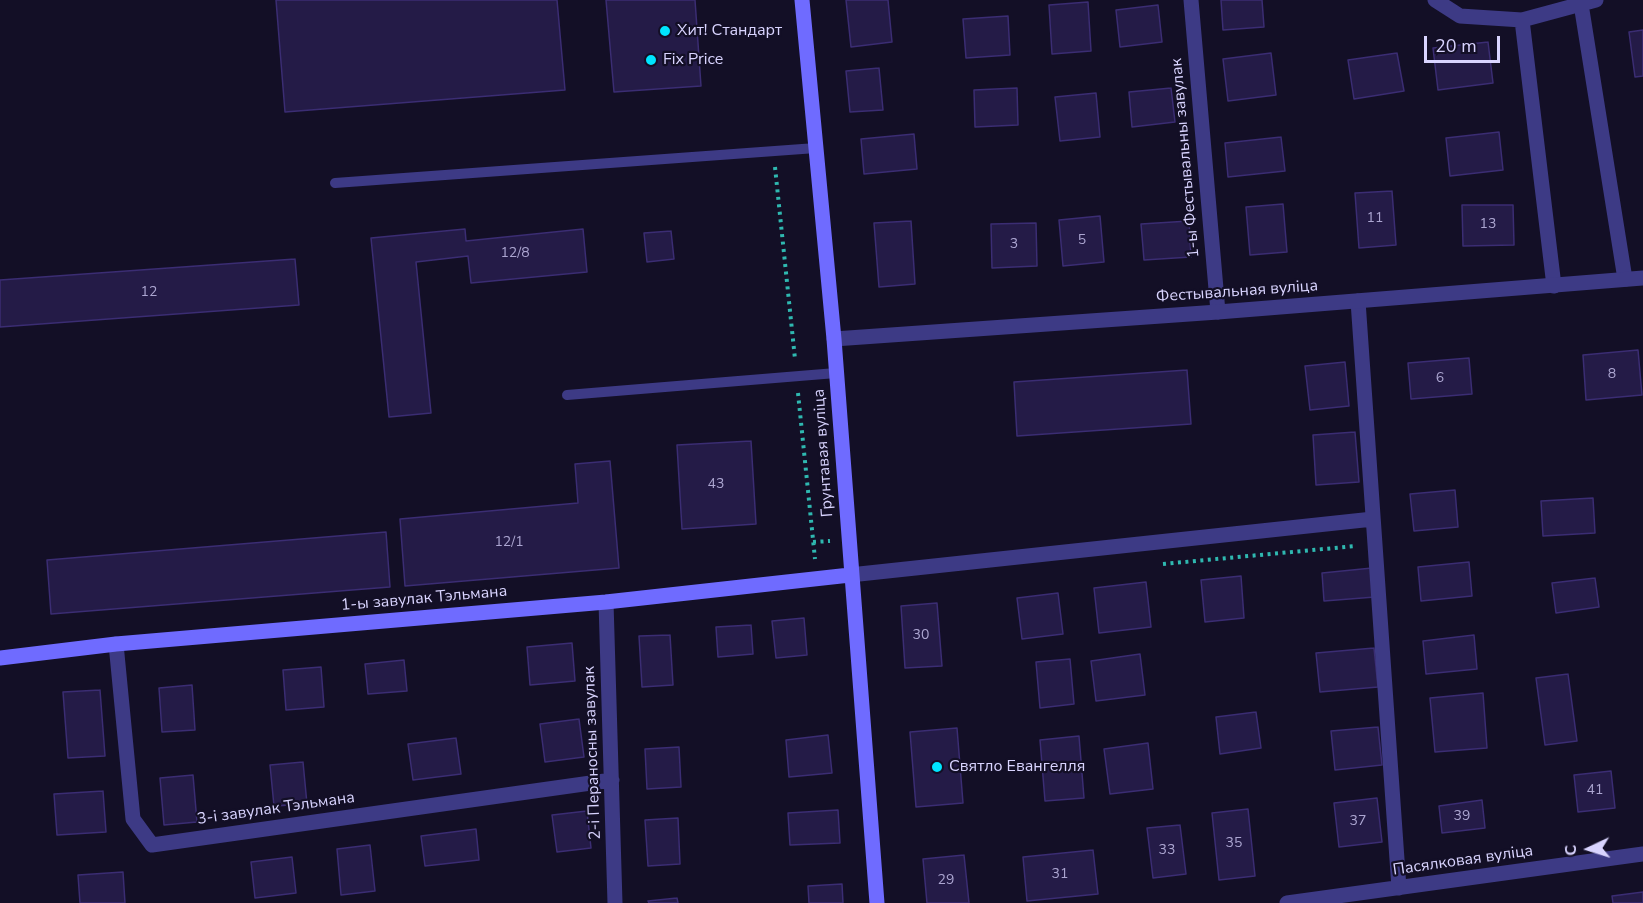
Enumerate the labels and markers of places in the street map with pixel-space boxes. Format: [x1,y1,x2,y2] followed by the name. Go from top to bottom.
[677,21,782,41] place label: Хит! Стандарт
[658,24,672,38] marker: Хит! Стандарт
[663,50,723,70] place label: Fix Price
[644,53,658,67] marker: Fix Price
[949,757,1085,777] place label: Святло Евангелля
[930,760,944,774] marker: Святло Евангелля

